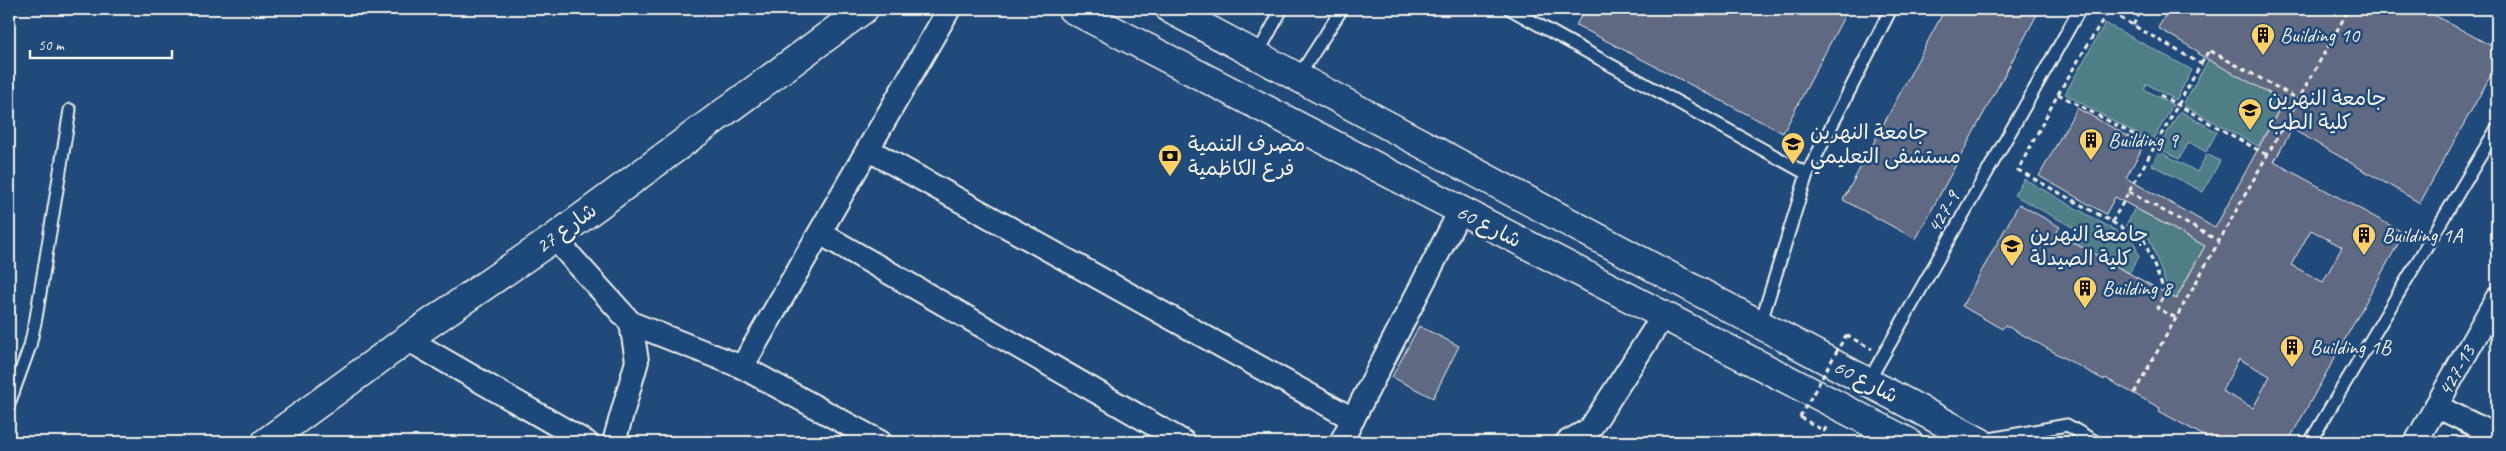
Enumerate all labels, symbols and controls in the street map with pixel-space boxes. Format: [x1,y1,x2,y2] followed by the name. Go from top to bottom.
[2250,22,2276,56] building icon: Building 10
[2280,22,2361,48] place label: Building 10
[30,28,172,60] scale bar
[38,36,65,55] text: 50 m
[2268,85,2386,135] place label: جامعة النهرين كلية الطب
[2237,97,2263,131] school or university icon: جامعة النهرين كلية الطب
[1810,119,1961,175] place label: جامعة النهرين مستشفى التعليمي
[2078,127,2104,161] building icon: Building 9
[2108,127,2179,153] place label: Building 9
[1188,131,1305,182] place label: مصرف التنمية فرع الكاظمية
[1780,131,1806,165] school or university icon: جامعة النهرين مستشفى التعليمي
[1157,143,1183,177] bank icon: مصرف التنمية فرع الكاظمية
[1921,185,1966,238] street label: 427-9
[530,197,603,261] street label: شارع 27
[1451,199,1526,255] street label: شارع 60
[2030,221,2148,271] place label: جامعة النهرين كلية الصيدلة
[2351,222,2377,256] building icon: Building 1A
[2382,222,2464,248] place label: Building 1A
[1999,233,2025,267] school or university icon: جامعة النهرين كلية الصيدلة
[2072,275,2098,309] building icon: Building 8
[2102,275,2174,301] place label: Building 8
[2279,334,2305,368] building icon: Building 1B
[2310,334,2393,360] place label: Building 1B
[2432,339,2482,400] street label: 427-13
[1828,353,1903,411] street label: شارع 60

